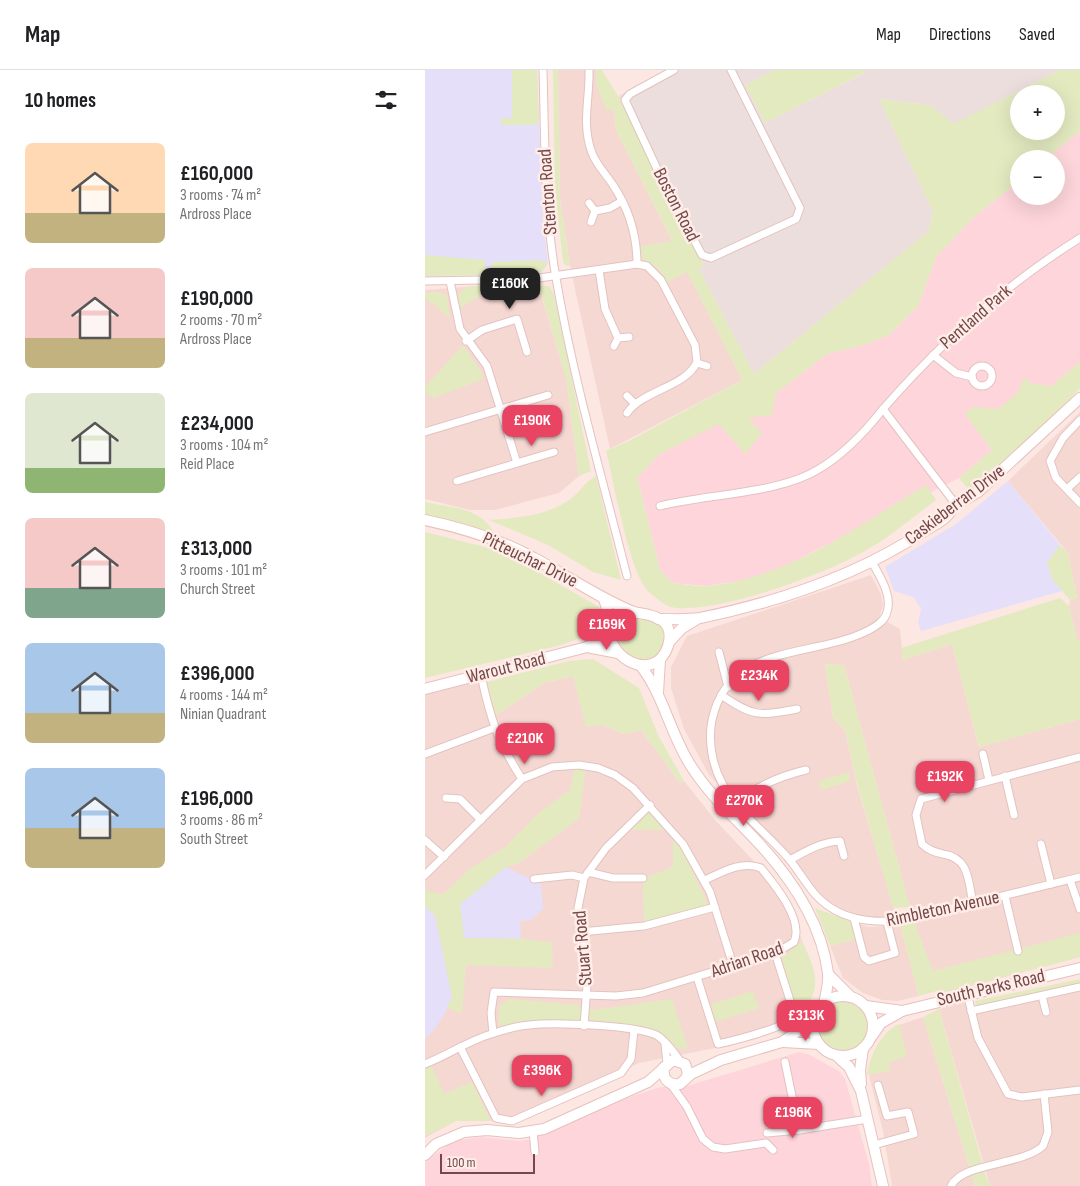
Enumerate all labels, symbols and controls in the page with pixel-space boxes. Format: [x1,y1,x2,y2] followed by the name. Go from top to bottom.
[25,20,60,49] text: Map
[876,24,901,45] text: Map
[929,24,991,45] text: Directions
[1019,24,1055,45] text: Saved
[1010,85,1065,205] map controls
[1010,85,1065,140] button: +
[372,86,400,114] icon: filters
[25,88,96,113] text: 10 homes
[534,148,562,236] street label: Stenton Road
[1010,150,1065,205] button: −
[180,161,253,186] text: £160,000
[65,163,125,223] icon: home
[648,164,704,246] street label: Boston Road
[180,186,261,205] text: 3 rooms · 74 m²
[180,205,252,224] text: Ardross Place
[475,268,545,310] pin: £160K
[491,274,529,293] text: £160K
[935,279,1017,354] street label: Pentland Park
[180,286,253,311] text: £190,000
[65,288,125,348] icon: home
[180,311,262,330] text: 2 rooms · 70 m²
[180,330,252,349] text: Ardross Place
[497,404,567,447] pin: £190K
[180,411,254,436] text: £234,000
[513,411,551,430] text: £190K
[65,413,125,473] icon: home
[180,436,268,455] text: 3 rooms · 104 m²
[180,455,234,474] text: Reid Place
[900,460,1010,550] street label: Caskieberran Drive
[479,527,581,593] street label: Pitteuchar Drive
[180,536,252,561] text: £313,000
[65,538,125,598] icon: home
[180,561,267,580] text: 3 rooms · 101 m²
[180,580,255,599] text: Church Street
[572,608,642,651] pin: £169K
[588,615,626,634] text: £169K
[464,647,548,689] street label: Warout Road
[724,660,794,702] pin: £234K
[180,661,255,686] text: £396,000
[65,663,125,723] icon: home
[740,666,778,685] text: £234K
[180,686,268,705] text: 4 rooms · 144 m²
[180,705,266,724] text: Ninian Quadrant
[490,722,560,765] pin: £210K
[506,729,544,748] text: £210K
[910,760,980,803] pin: £192K
[927,767,963,786] text: £192K
[709,784,779,827] pin: £270K
[180,786,253,811] text: £196,000
[65,788,125,848] icon: home
[725,791,763,810] text: £270K
[180,811,263,830] text: 3 rooms · 86 m²
[180,830,248,849] text: South Street
[885,886,1001,932] street label: Rimbleton Avenue
[568,909,598,987] street label: Stuart Road
[707,937,786,983] street label: Adrian Road
[935,964,1047,1012] street label: South Parks Road
[771,1000,841,1042] pin: £313K
[788,1006,824,1025] text: £313K
[507,1054,577,1097] pin: £396K
[523,1061,561,1080] text: £396K
[758,1096,828,1139] pin: £196K
[774,1103,812,1122] text: £196K
[440,1151,535,1174] scale bar
[447,1154,476,1171] text: 100 m

